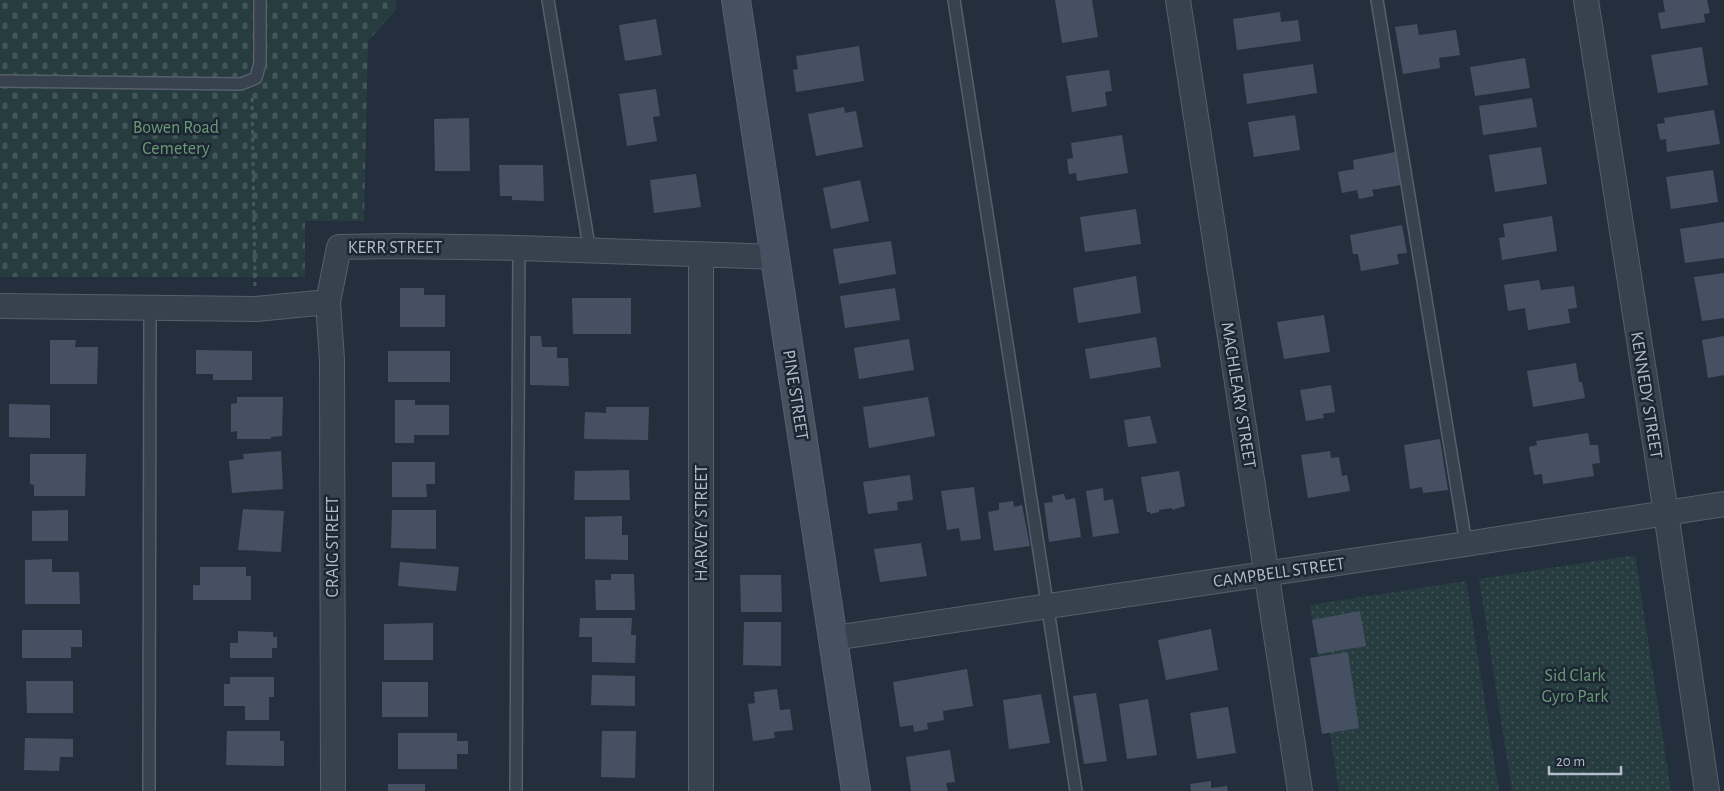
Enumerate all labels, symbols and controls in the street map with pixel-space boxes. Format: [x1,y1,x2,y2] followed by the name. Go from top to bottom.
[133,119,219,158] park label: Bowen Road Cemetery
[348,239,443,257] street label: KERR STREET
[1218,321,1258,470] street label: MACHLEARY STREET
[1627,330,1665,460] street label: KENNEDY STREET
[779,349,811,442] street label: PINE STREET
[693,464,711,581] street label: HARVEY STREET
[324,496,342,598] street label: CRAIG STREET
[1212,555,1346,591] street label: CAMPBELL STREET
[1542,667,1609,706] park label: Sid Clark Gyro Park
[1549,744,1622,776] scale bar
[1556,754,1585,769] text: 20 m

